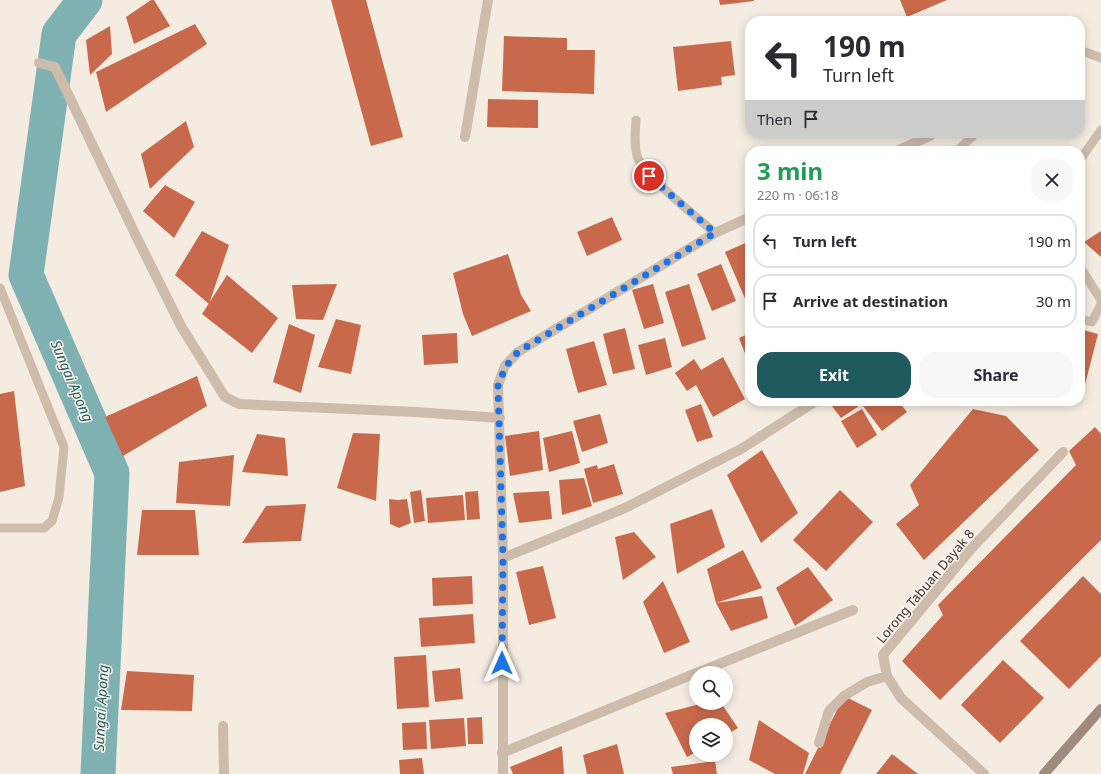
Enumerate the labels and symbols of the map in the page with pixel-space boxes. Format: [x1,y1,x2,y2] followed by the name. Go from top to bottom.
[632,159,666,193] pin
[47,337,98,424] water label: Sungai Apong
[872,525,978,647] street label: Lorong Tabuan Dayak 8
[481,642,523,684] position arrow
[89,664,112,752] water label: Sungai Apong

